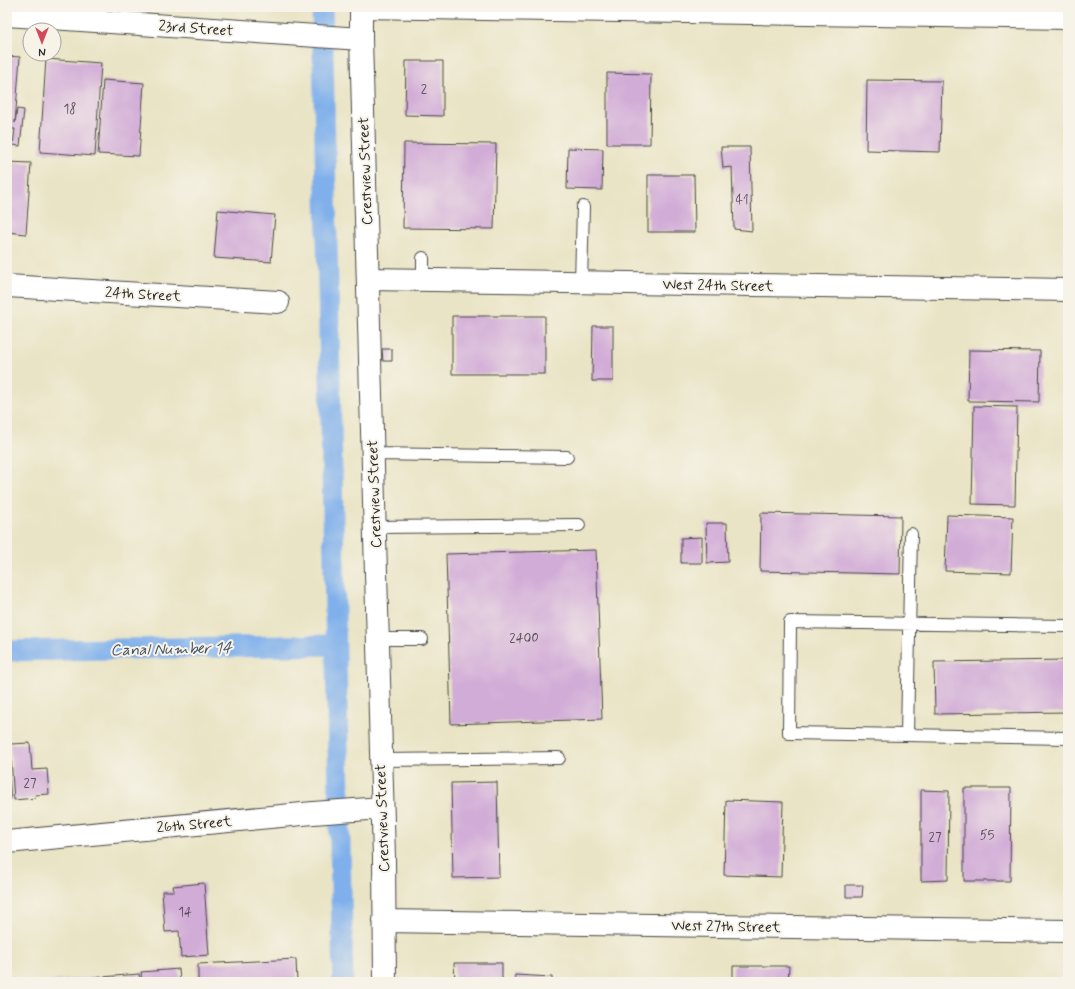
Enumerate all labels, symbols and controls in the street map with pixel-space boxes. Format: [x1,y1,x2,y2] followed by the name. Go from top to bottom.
[158,16,234,42] street label: 23rd Street
[22,22,62,62] north arrow
[38,44,46,58] text: N
[421,81,428,98] house number: 2
[64,101,76,118] house number: 18
[354,116,378,225] street label: Crestview Street
[735,192,749,209] house number: 41
[662,275,774,297] street label: West 24th Street
[104,283,182,307] street label: 24th Street
[363,439,387,548] street label: Crestview Street
[509,630,539,647] house number: 2400
[110,638,233,661] water label: Canal Number 14
[371,763,395,872] street label: Crestview Street
[24,775,37,792] house number: 27
[156,812,233,838] street label: 26th Street
[980,827,994,844] house number: 55
[929,829,942,846] house number: 27
[178,904,192,921] house number: 14
[671,916,781,938] street label: West 27th Street

